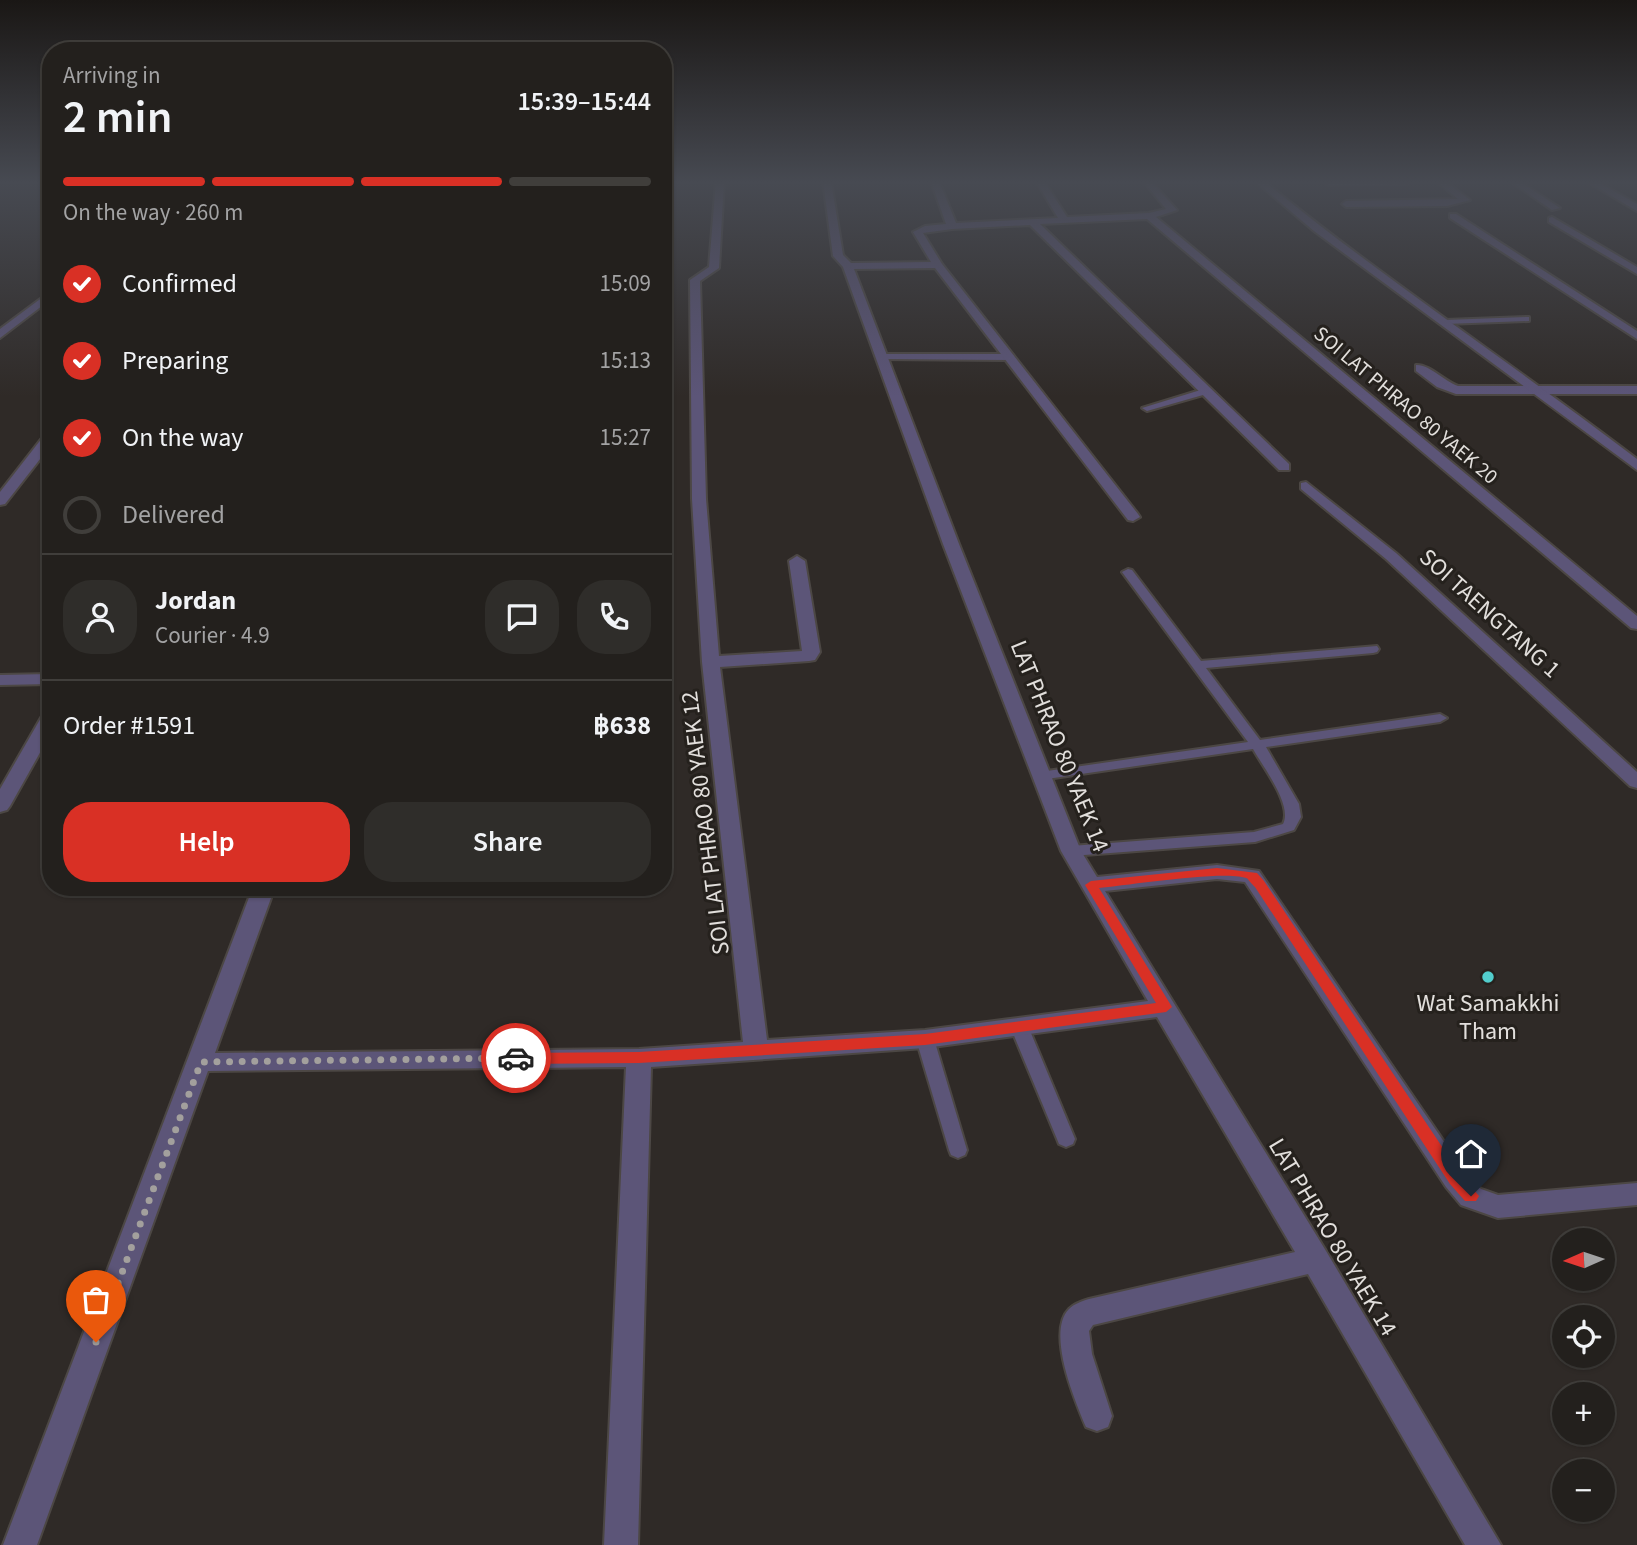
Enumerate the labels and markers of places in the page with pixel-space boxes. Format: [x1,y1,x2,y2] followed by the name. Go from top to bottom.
[1480,969,1496,985] marker: Wat Samakkhi Tham
[1417,986,1559,1049] place label: Wat Samakkhi Tham
[1441,1124,1501,1196] pin
[66,1270,126,1342] pin

